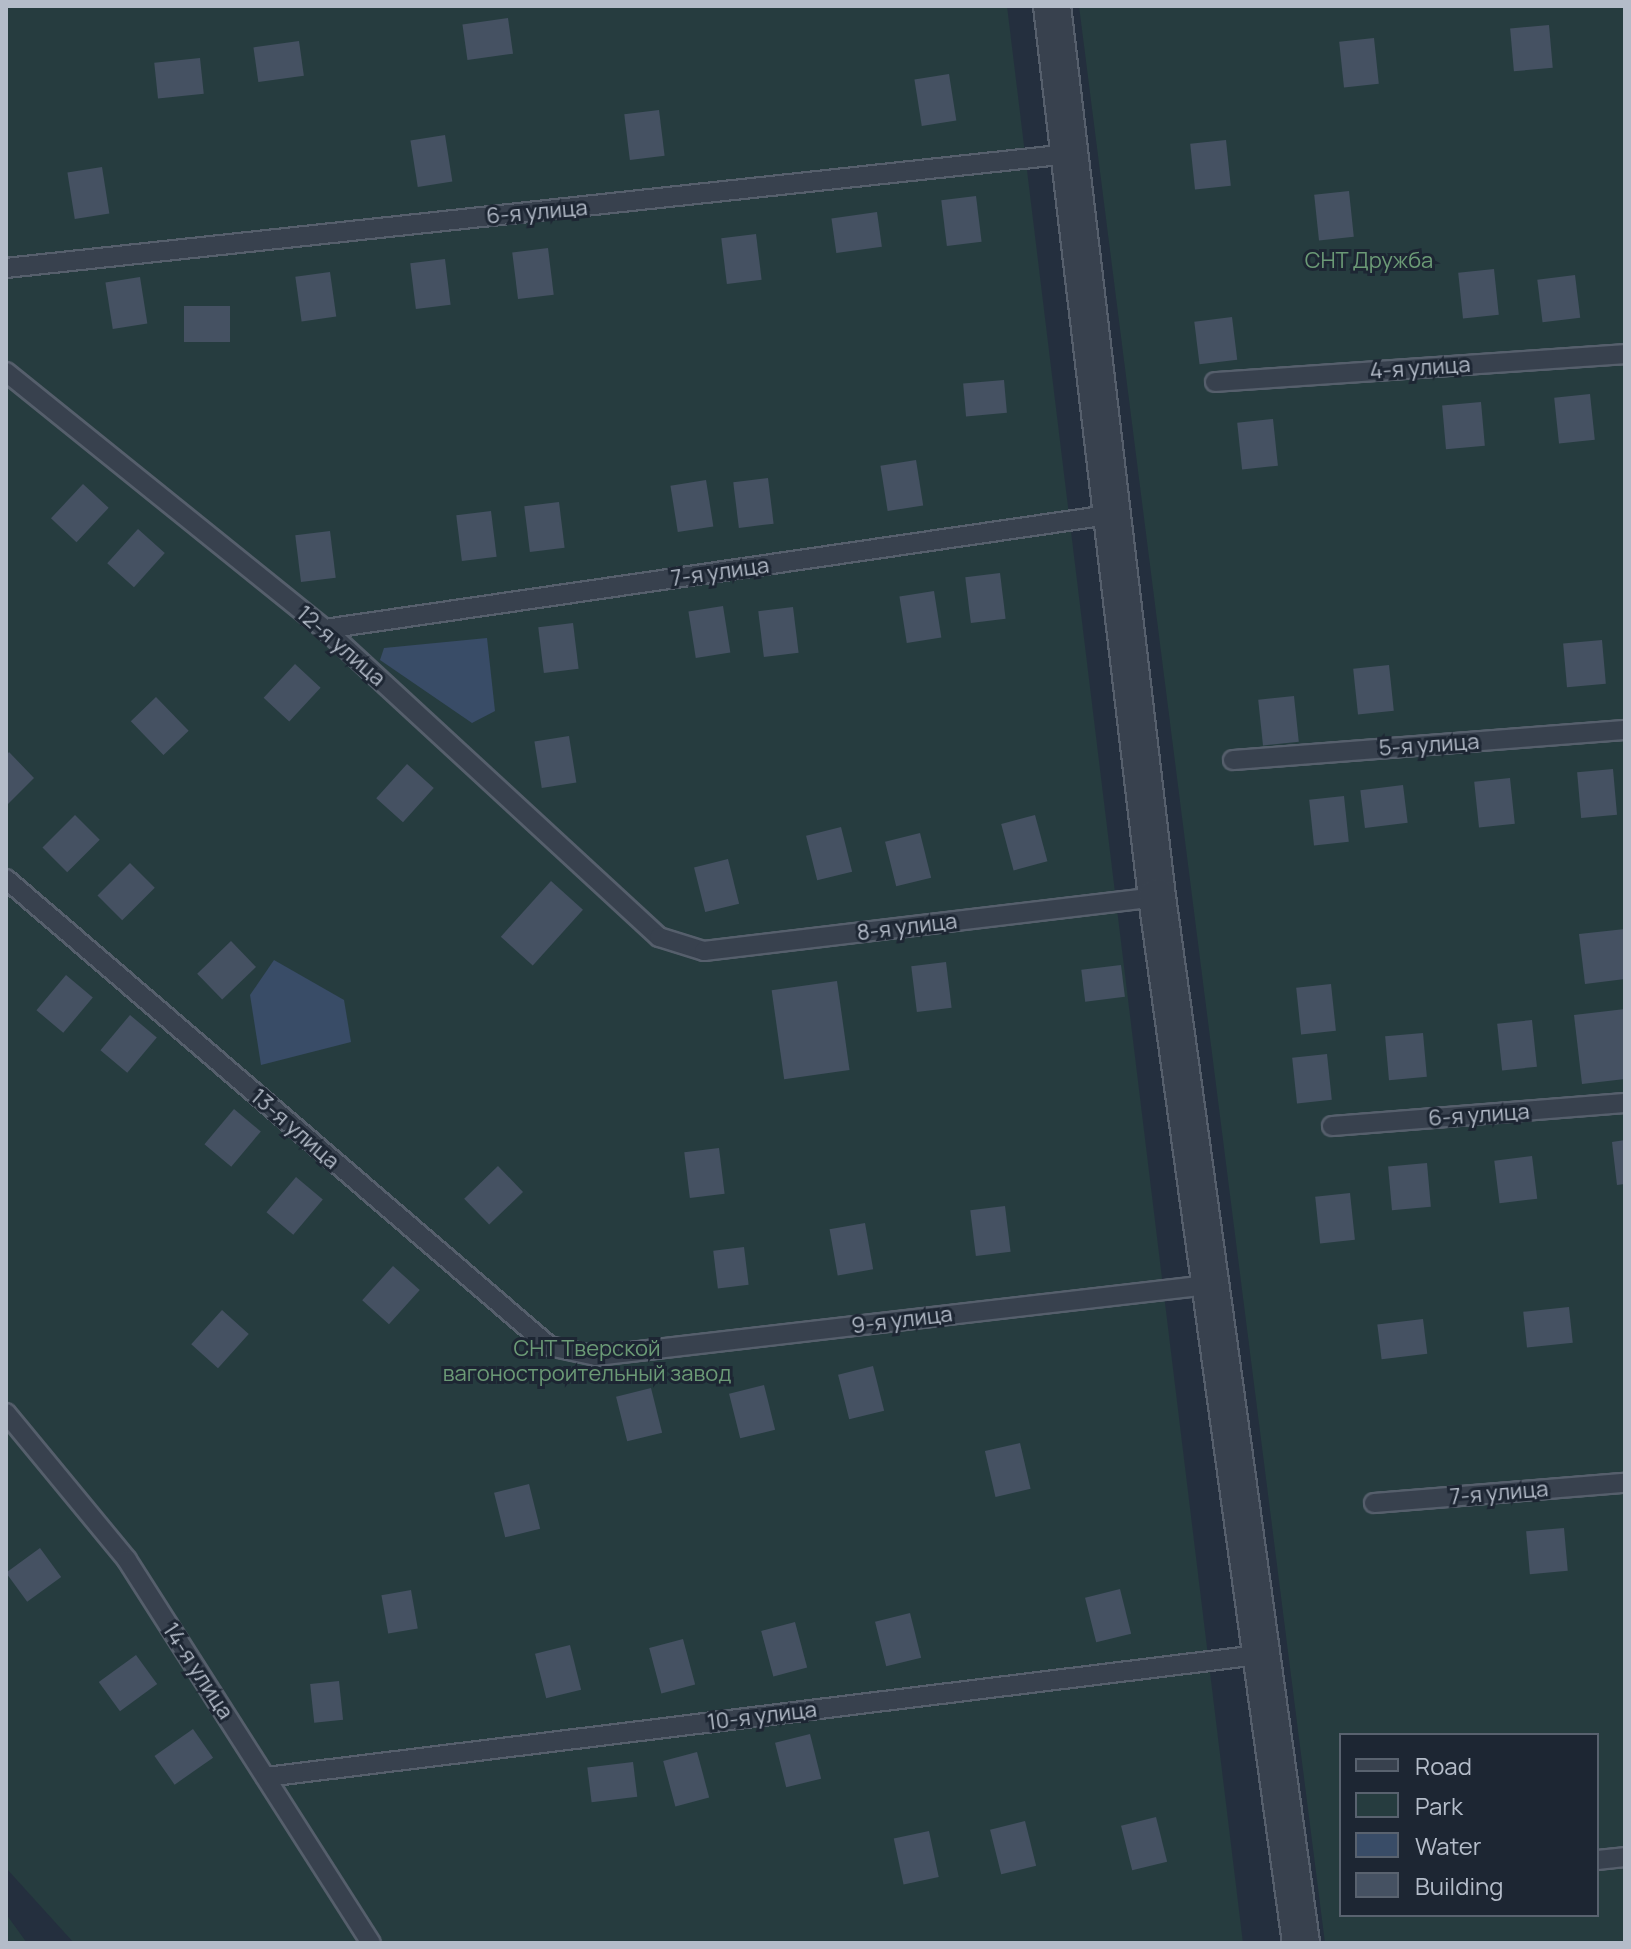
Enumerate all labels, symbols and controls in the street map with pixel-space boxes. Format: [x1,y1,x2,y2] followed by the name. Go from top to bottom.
[485,194,589,230] street label: 6-я улица
[1304,248,1434,274] park label: СНТ Дружба
[1369,351,1471,385] street label: 4-я улица
[669,552,771,592] street label: 7-я улица
[291,600,391,692] street label: 12-я улица
[1378,728,1480,762] street label: 5-я улица
[855,908,959,946] street label: 8-я улица
[245,1083,345,1175] street label: 13-я улица
[1427,1098,1531,1132] street label: 6-я улица
[850,1301,954,1339] street label: 9-я улица
[443,1335,731,1386] park label: СНТ Тверской вагоностроительный завод
[1449,1476,1549,1510] street label: 7-я улица
[157,1618,239,1724] street label: 14-я улица
[706,1696,818,1736] street label: 10-я улица
[1339,1733,1599,1917] legend
[1415,1749,1472,1782] text: Road
[1415,1789,1463,1822] text: Park
[1415,1829,1482,1862] text: Water
[1415,1869,1503,1902] text: Building

